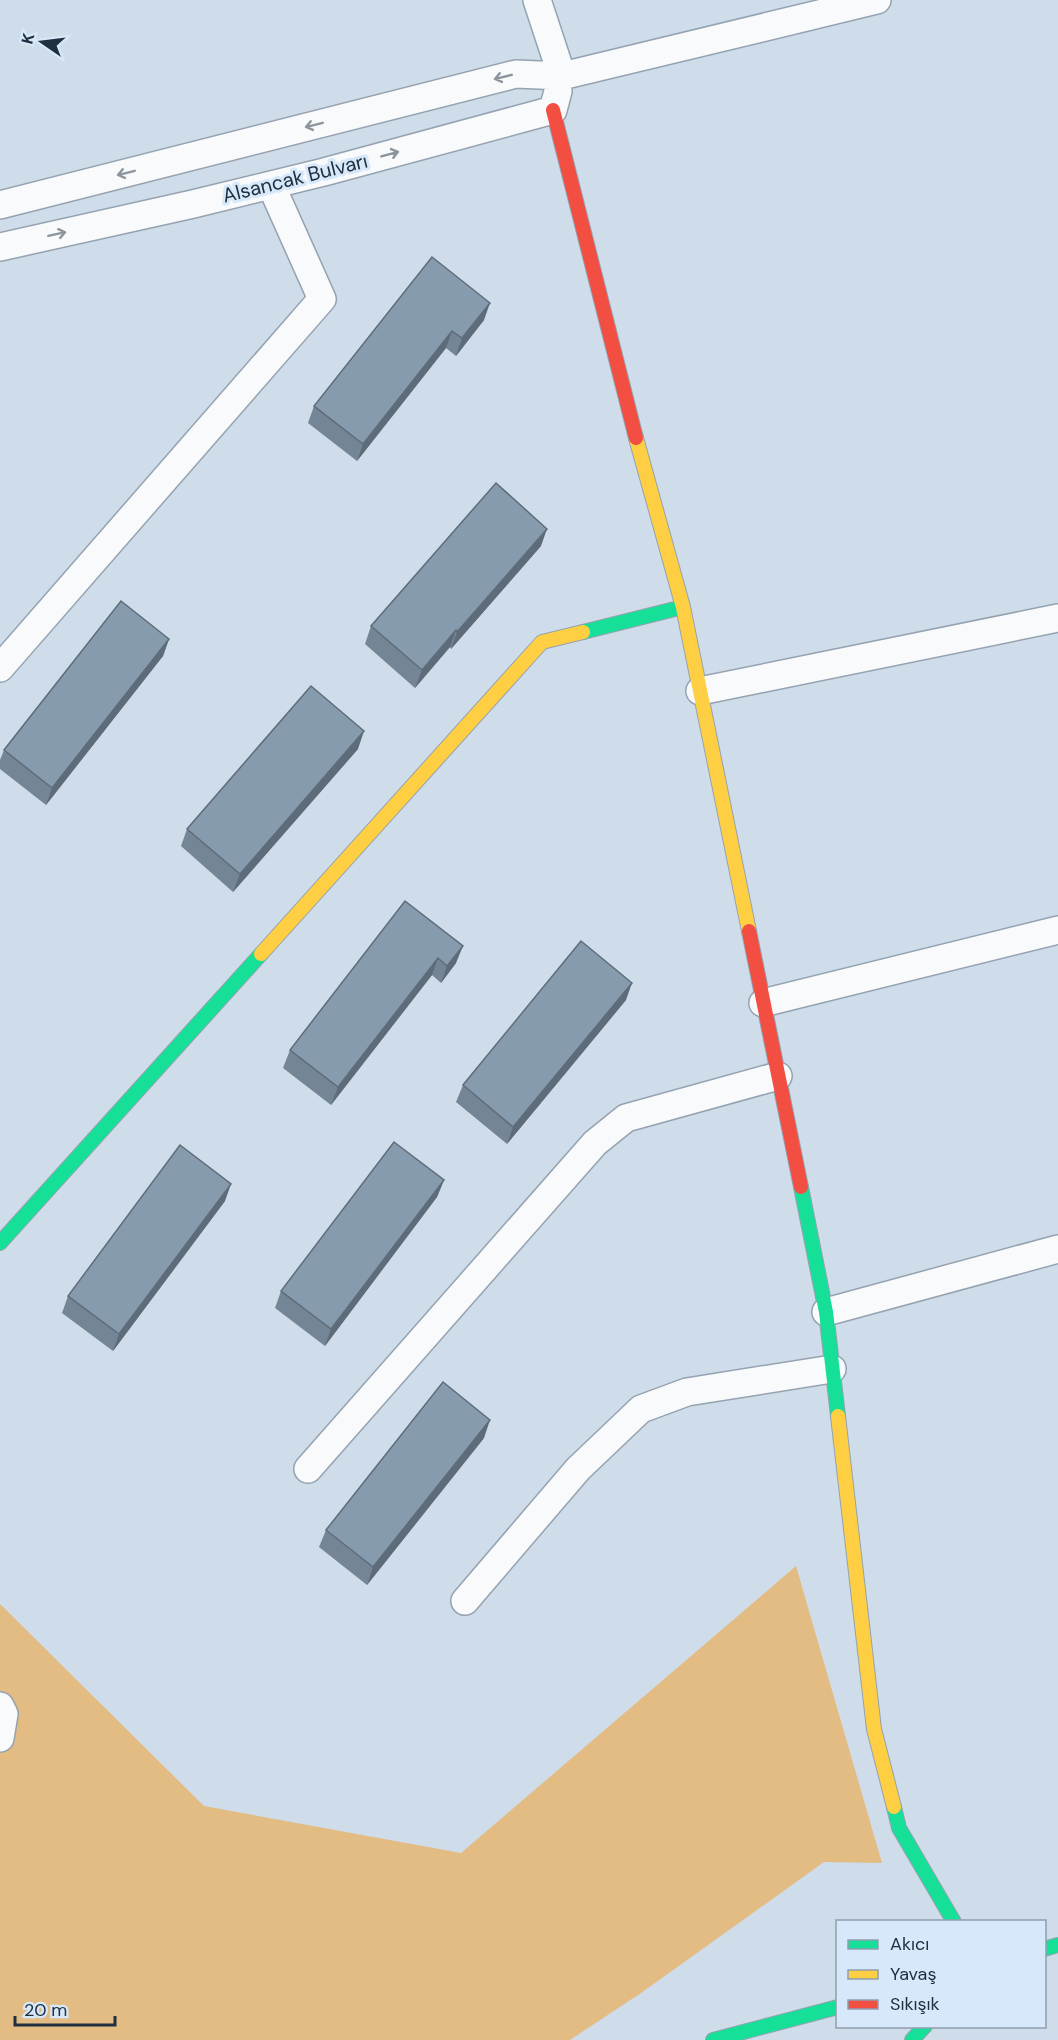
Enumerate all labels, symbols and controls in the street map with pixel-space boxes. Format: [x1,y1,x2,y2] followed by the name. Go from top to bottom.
[12,12,72,72] north arrow
[16,30,40,46] text: K
[494,72,513,84] one-way arrow
[305,120,324,132] one-way arrow
[220,147,370,209] street label: Alsancak Bulvarı
[380,148,399,160] one-way arrow
[116,168,135,180] one-way arrow
[47,228,66,239] one-way arrow
[836,1920,1046,2028] legend
[890,1932,929,1956] text: Akıcı
[890,1962,936,1986] text: Yavaş
[15,1989,116,2027] scale bar
[890,1992,940,2016] text: Sıkışık
[24,1998,67,2022] text: 20 m

